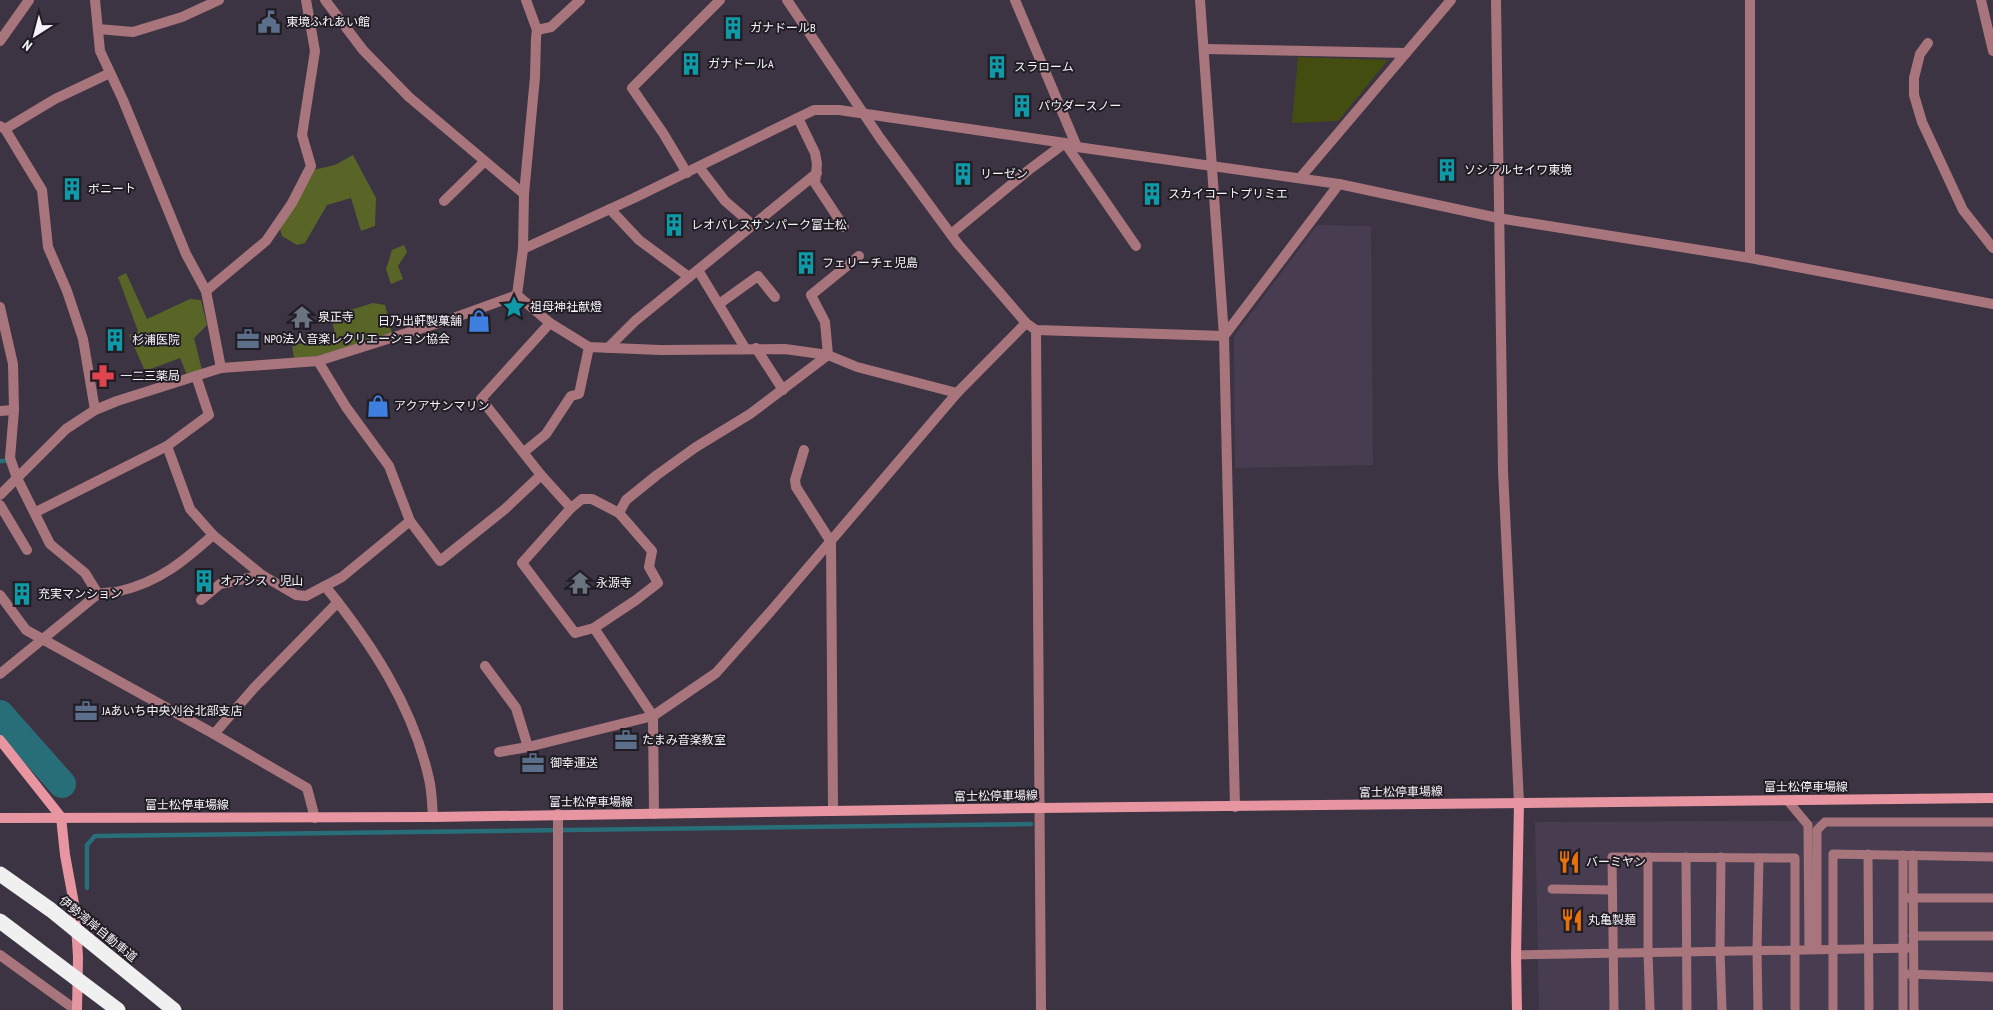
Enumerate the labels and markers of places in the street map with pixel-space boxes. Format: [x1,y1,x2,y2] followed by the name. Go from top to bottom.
[256,9,282,35] public building icon: 東境ふれあい館
[286,14,370,29] place label: 東境ふれあい館
[720,15,746,41] building icon: ガナドールB
[750,20,816,35] place label: ガナドールB
[678,51,704,77] building icon: ガナドールA
[984,54,1010,80] building icon: スラローム
[708,56,774,71] place label: ガナドールA
[1014,59,1074,74] place label: スラローム
[1009,93,1035,119] building icon: パウダースノー
[1038,98,1121,113] place label: パウダースノー
[1434,157,1460,183] building icon: ソシアルセイワ東境
[950,161,976,187] building icon: リーゼン
[1464,162,1572,177] place label: ソシアルセイワ東境
[980,166,1028,181] place label: リーゼン
[59,176,85,202] building icon: ボニート
[88,181,136,196] place label: ボニート
[1139,181,1165,207] building icon: スカイコートプリミエ
[1168,186,1288,201] place label: スカイコートプリミエ
[661,212,687,238] building icon: レオパレスサンパーク富士松
[691,217,847,232] place label: レオパレスサンパーク富士松
[793,250,819,276] building icon: フェリーチェ児島
[822,255,918,270] place label: フェリーチェ児島
[501,294,527,320] place icon: 祖母神社献燈
[530,299,602,314] place label: 祖母神社献燈
[289,304,315,330] temple icon: 泉正寺
[466,308,492,334] shop icon: 日乃出軒製菓舗
[318,309,354,324] place label: 泉正寺
[378,313,462,328] place label: 日乃出軒製菓舗
[235,326,261,352] office icon: NPO法人音楽レクリエーション協会
[102,327,128,353] building icon: 杉浦医院
[264,331,450,346] place label: NPO法人音楽レクリエーション協会
[132,332,180,347] place label: 杉浦医院
[90,363,116,389] pharmacy icon: 一二三薬局
[120,368,180,383] place label: 一二三薬局
[365,393,391,419] shop icon: アクアサンマリン
[394,398,489,413] place label: アクアサンマリン
[191,568,217,594] building icon: オアシス・児山
[567,570,593,596] temple icon: 永源寺
[220,573,304,588] place label: オアシス・児山
[596,575,632,590] place label: 永源寺
[9,581,35,607] building icon: 充実マンション
[38,586,122,601] place label: 充実マンション
[73,698,99,724] office icon: JAあいち中央刈谷北部支店
[101,703,243,718] place label: JAあいち中央刈谷北部支店
[613,727,639,753] office icon: たまみ音楽教室
[642,732,726,747] place label: たまみ音楽教室
[520,750,546,776] office icon: 御幸運送
[550,755,598,770] place label: 御幸運送
[1556,849,1582,875] restaurant icon: バーミヤン
[1586,854,1646,869] place label: バーミヤン
[1559,907,1585,933] restaurant icon: 丸亀製麺
[1588,912,1636,927] place label: 丸亀製麺

